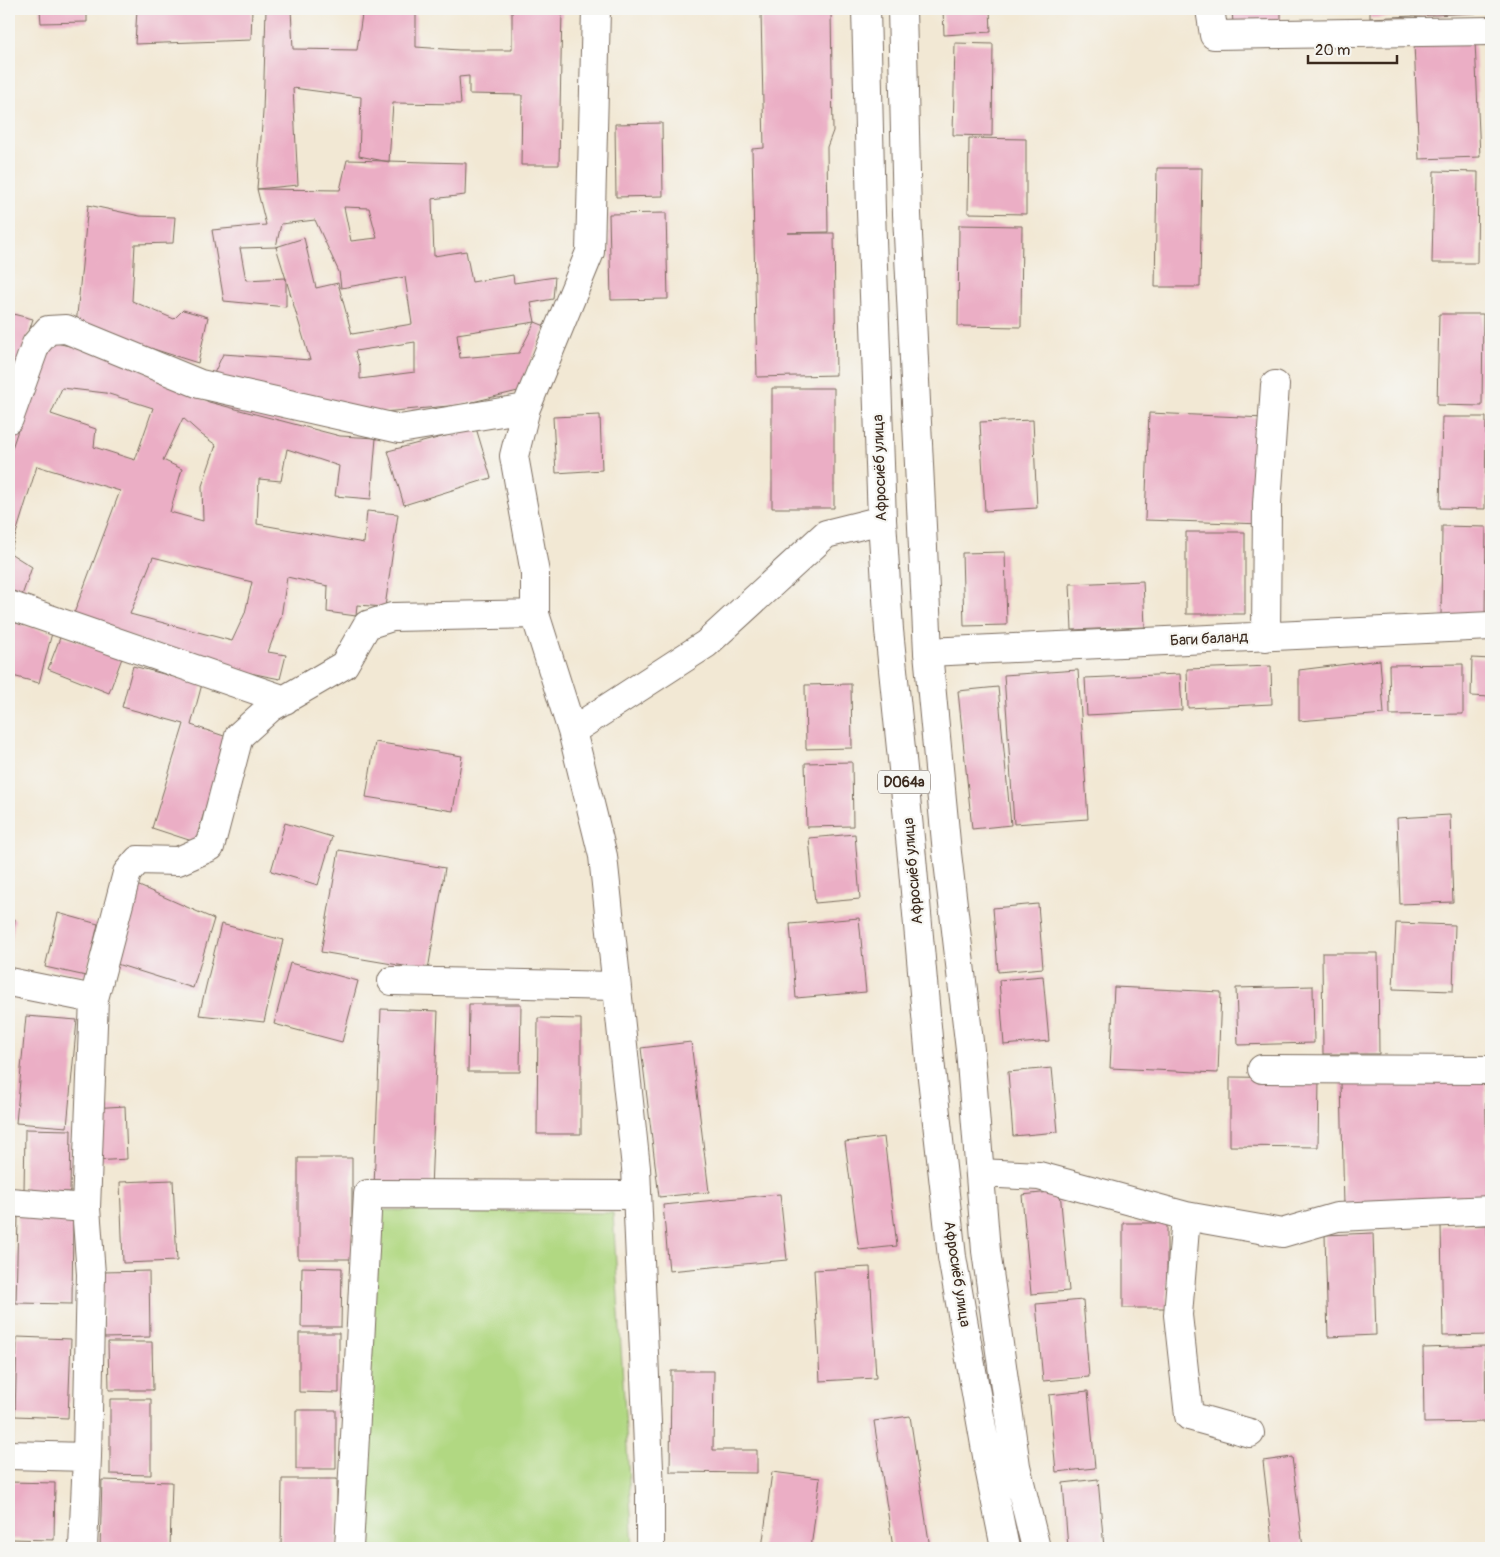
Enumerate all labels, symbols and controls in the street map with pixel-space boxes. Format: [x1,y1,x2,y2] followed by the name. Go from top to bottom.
[1308,32,1396,64] scale bar
[1315,41,1350,60] text: 20 m
[869,414,891,522] street label: Афросиёб улица
[1170,627,1248,651] street label: Баги баланд
[878,770,930,794] road number: D064a
[899,817,927,925] street label: Афросиёб улица
[939,1220,975,1328] street label: Афросиёб улица

